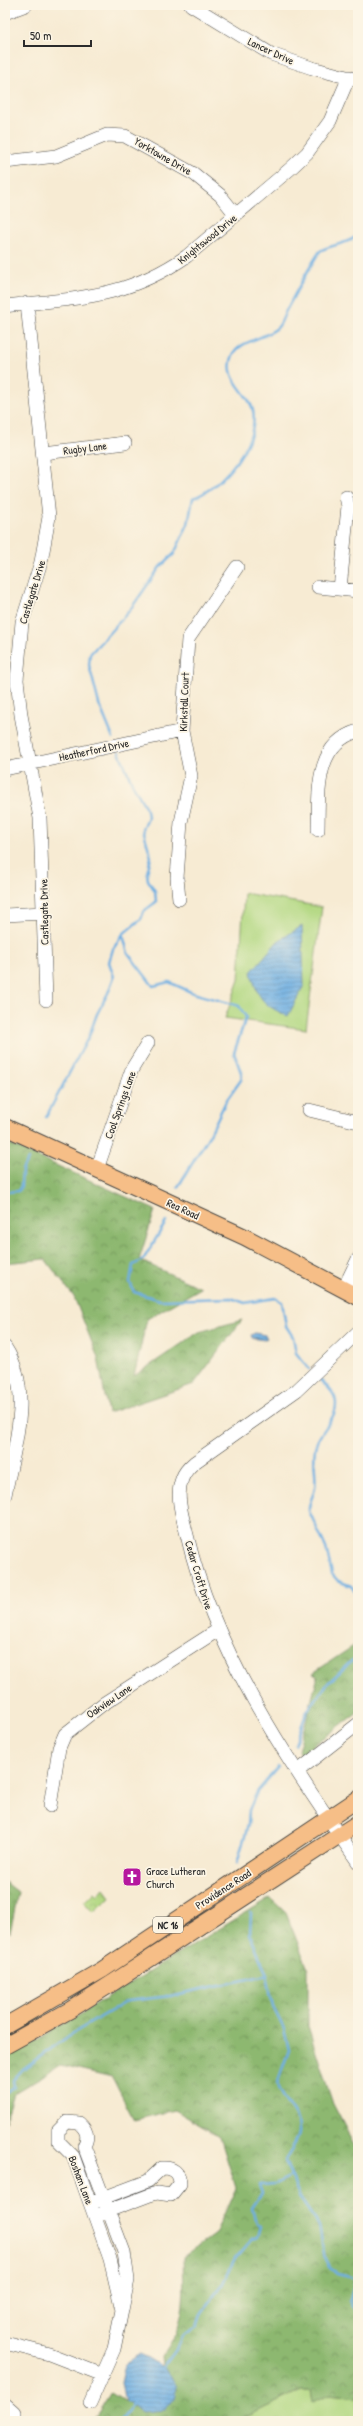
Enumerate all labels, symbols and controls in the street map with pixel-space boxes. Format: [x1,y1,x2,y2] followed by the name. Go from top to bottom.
[24,22,91,48] scale bar
[30,27,51,44] text: 50 m
[246,34,297,68] street label: Lancer Drive
[132,134,195,178] street label: Yorktowne Drive
[175,210,240,267] street label: Knightswood Drive
[62,438,108,458] street label: Rugby Lane
[16,558,49,626] street label: Castlegate Drive
[176,672,192,732] street label: Kirkstall Court
[58,736,131,764] street label: Heatherford Drive
[36,878,52,945] street label: Castlegate Drive
[101,1069,139,1141] street label: Cool Springs Lane
[165,1195,202,1223] street label: Rea Road
[182,1539,216,1612] street label: Cedar Croft Drive
[84,1680,135,1721] street label: Oakview Lane
[146,1864,206,1891] place label: Grace Lutheran Church
[192,1865,254,1912] street label: Providence Road
[121,1866,143,1888] church icon: Grace Lutheran Church
[153,1917,183,1933] road number: NC 16
[65,2154,97,2207] street label: Bosham Lane

